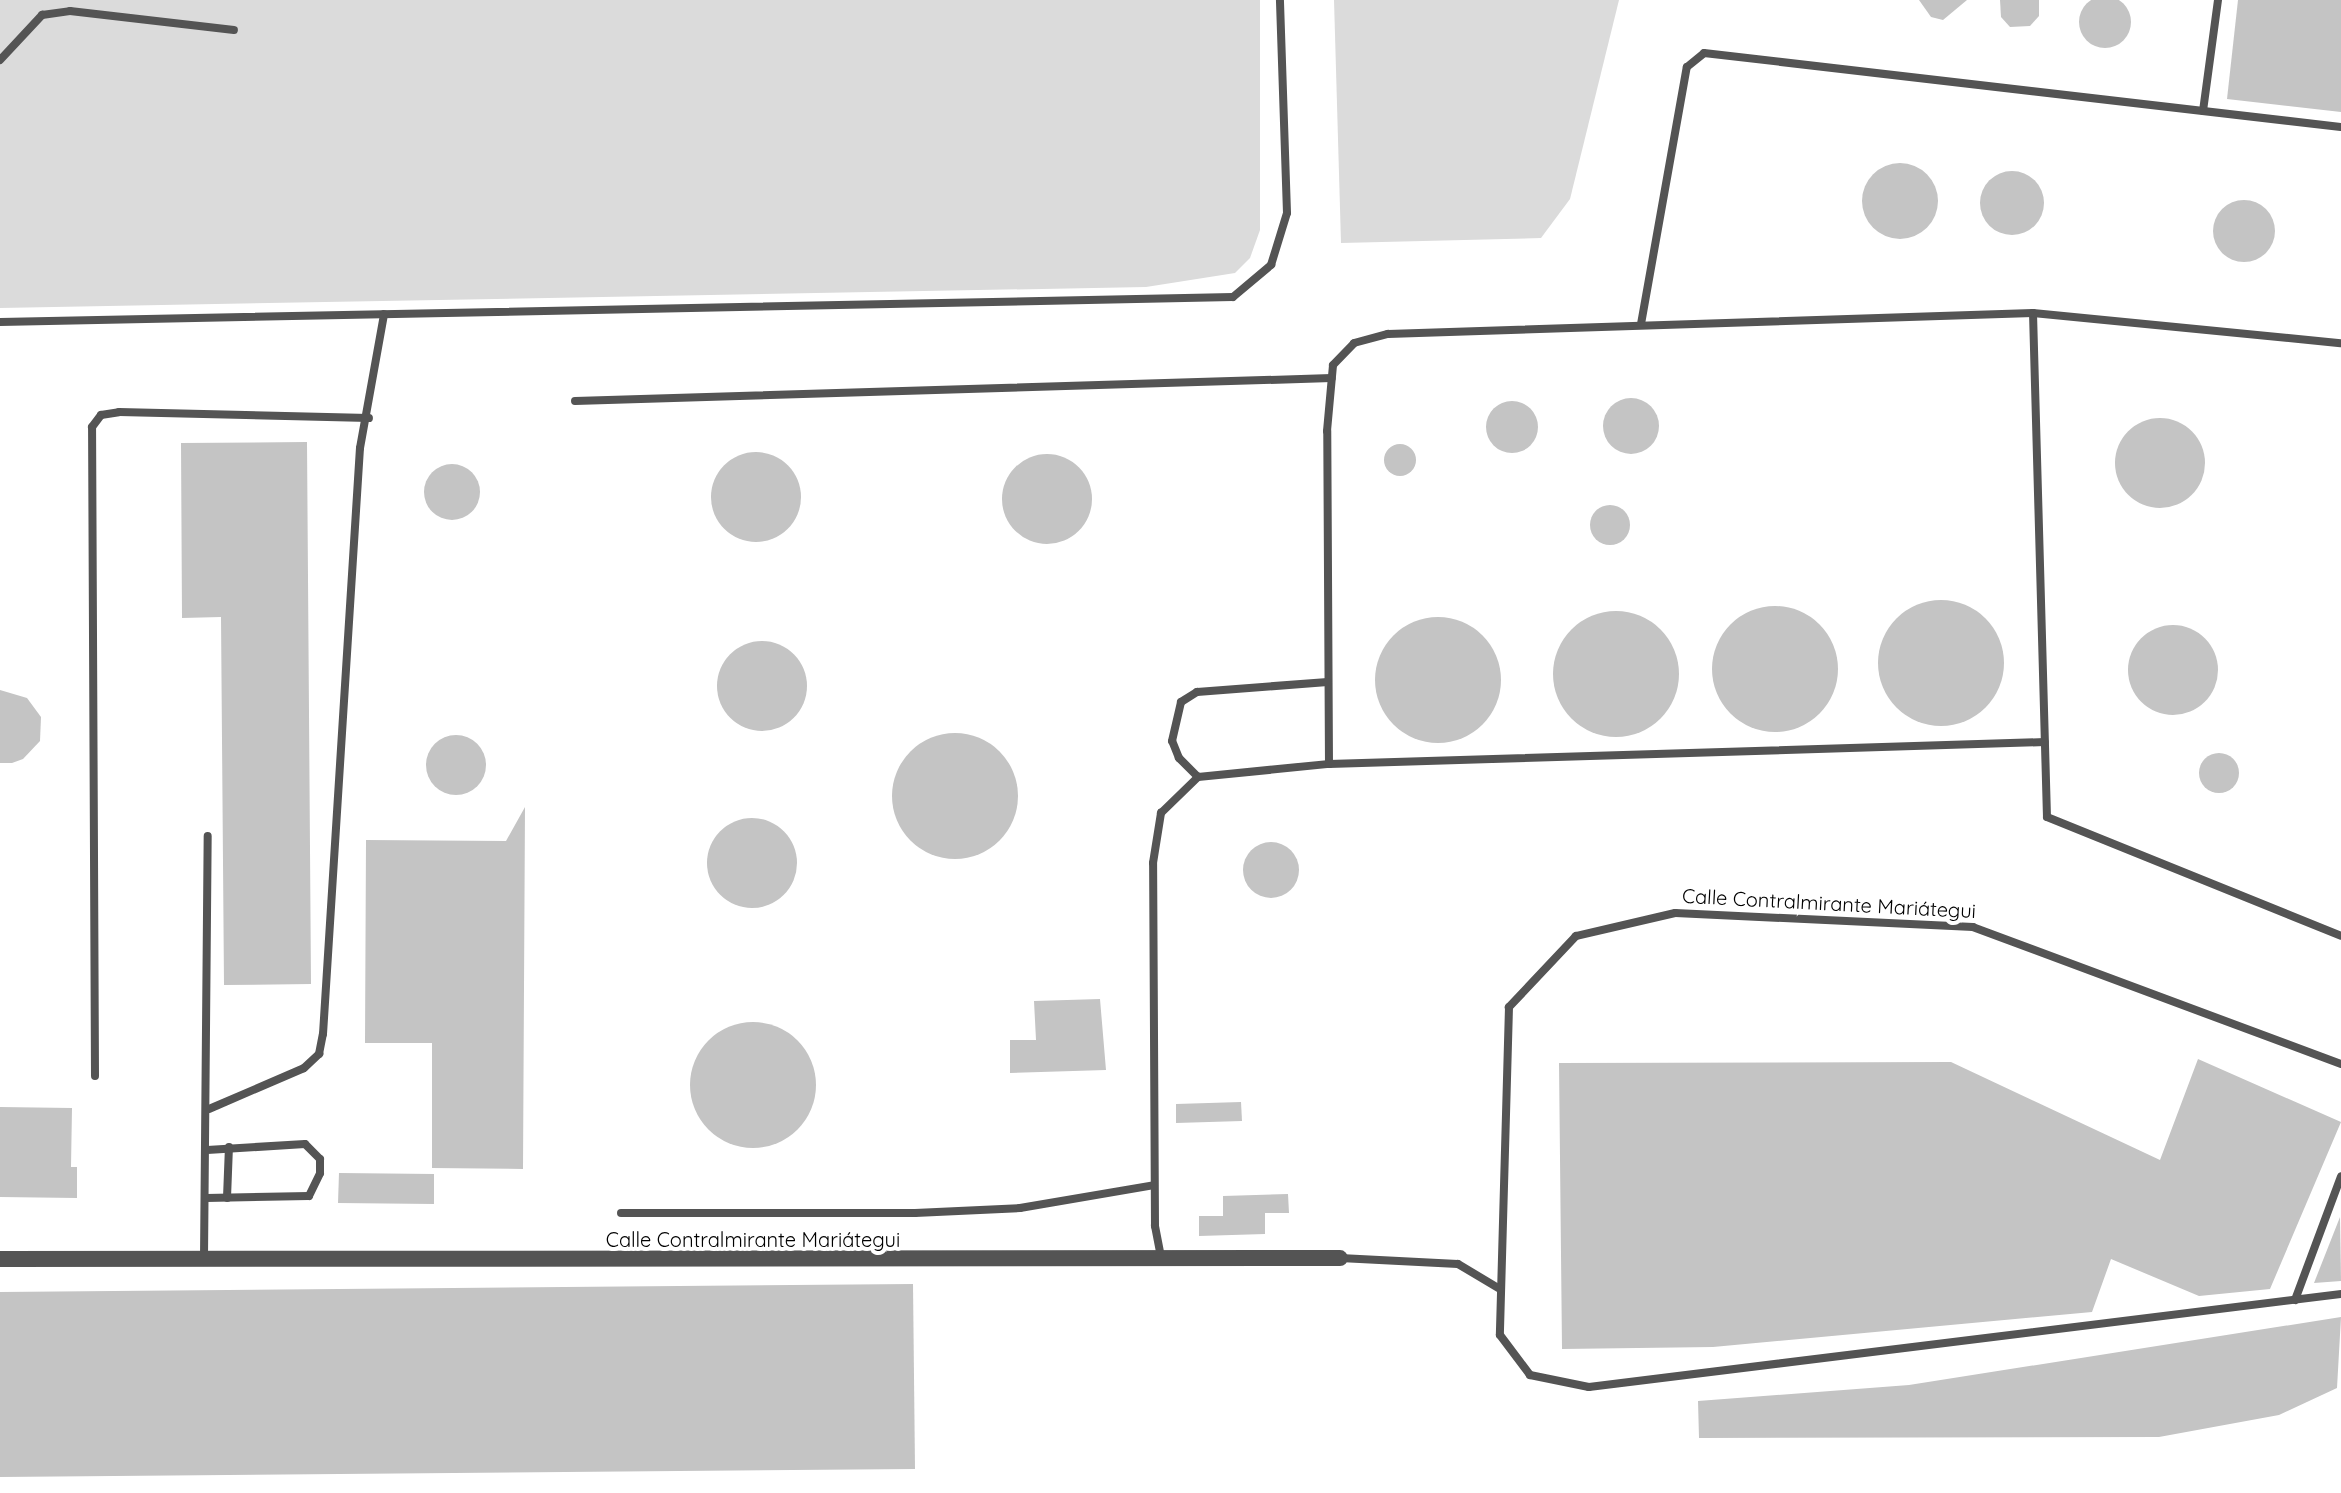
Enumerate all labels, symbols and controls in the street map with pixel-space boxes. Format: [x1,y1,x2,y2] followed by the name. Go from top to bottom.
[1681,883,1977,923] street label: Calle Contralmirante Mariátegui
[606,1227,900,1251] street label: Calle Contralmirante Mariátegui

